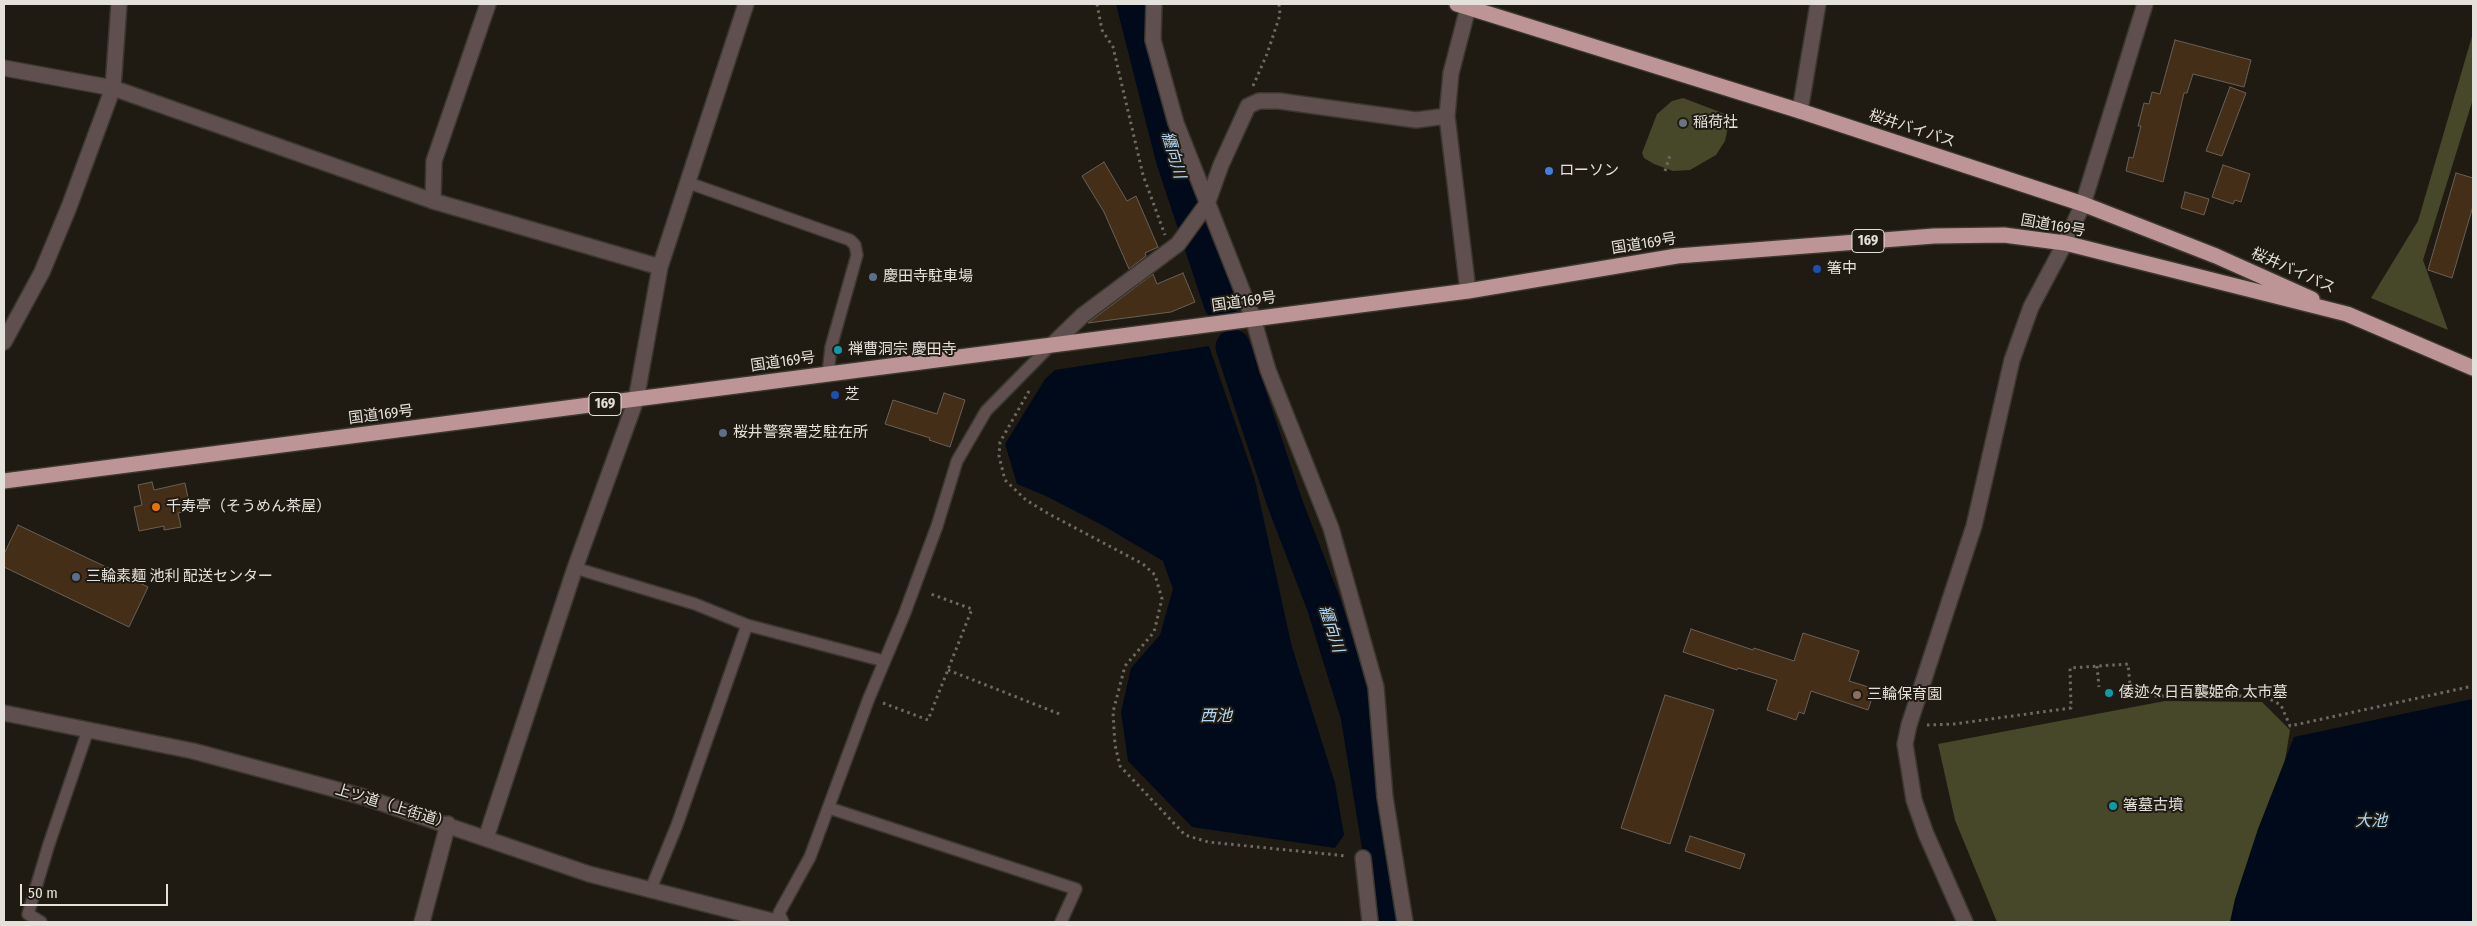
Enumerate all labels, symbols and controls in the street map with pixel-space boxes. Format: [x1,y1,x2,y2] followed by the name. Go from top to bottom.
[1866,107,1958,151] street label: 桜井バイパス
[1693,114,1738,132] place label: 稲荷社
[1677,117,1689,129] marker: 稲荷社
[1157,129,1189,181] water label: 纒向川
[1559,162,1619,180] place label: ローソン
[1543,165,1555,177] marker: ローソン
[2019,211,2087,241] street label: 国道169号
[1610,230,1678,258] street label: 国道169号
[1852,230,1884,252] road number: 169
[2248,244,2338,298] street label: 桜井バイパス
[1827,260,1857,278] place label: 箸中
[1811,263,1823,275] marker: 箸中
[883,268,973,286] place label: 慶田寺駐車場
[867,271,879,283] marker: 慶田寺駐車場
[1210,289,1278,315] street label: 国道169号
[848,341,957,359] place label: 禅曹洞宗 慶田寺
[832,344,844,356] marker: 禅曹洞宗 慶田寺
[749,349,817,375] street label: 国道169号
[845,386,860,404] place label: 芝
[829,389,841,401] marker: 芝
[589,392,621,416] road number: 169
[347,402,415,428] street label: 国道169号
[733,424,868,442] place label: 桜井警察署芝駐在所
[717,427,729,439] marker: 桜井警察署芝駐在所
[166,498,331,516] place label: 千寿亭（そうめん茶屋）
[150,501,162,513] marker: 千寿亭（そうめん茶屋）
[86,568,273,586] place label: 三輪素麺 池利 配送センター
[70,571,82,583] marker: 三輪素麺 池利 配送センター
[1314,603,1348,655] water label: 纒向川
[2119,684,2288,702] place label: 倭迹々日百襲姫命 太市墓
[1867,686,1942,704] place label: 三輪保育園
[2103,687,2115,699] marker: 倭迹々日百襲姫命 太市墓
[1851,689,1863,701] marker: 三輪保育園
[1200,707,1232,727] water label: 西池
[333,781,453,833] street label: 上ツ道（上街道）
[2123,797,2183,815] place label: 箸墓古墳
[2107,800,2119,812] marker: 箸墓古墳
[2355,812,2387,832] water label: 大池
[22,874,170,906] scale bar
[28,884,58,902] text: 50 m

